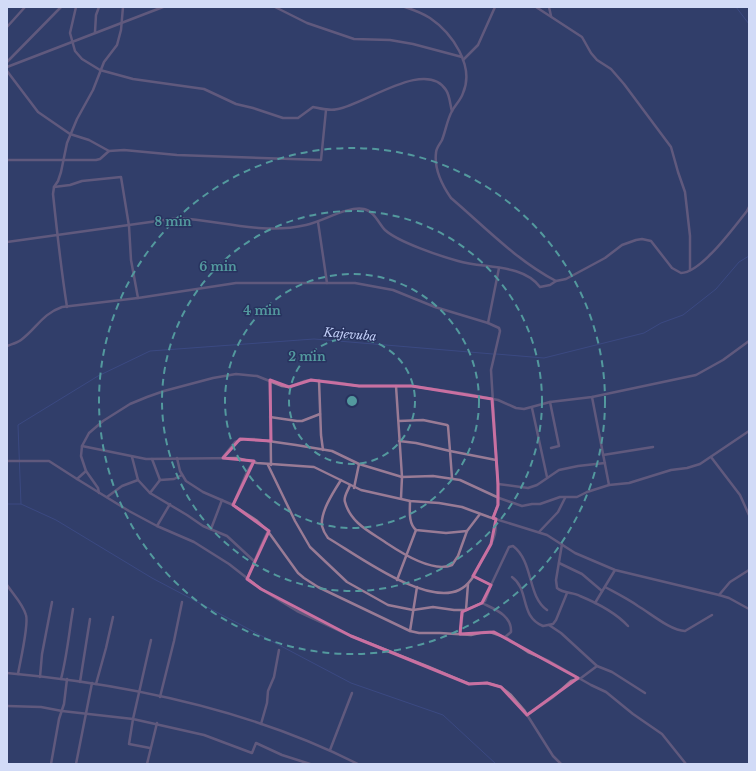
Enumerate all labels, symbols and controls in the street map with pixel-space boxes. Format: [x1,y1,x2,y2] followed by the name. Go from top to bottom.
[154,214,192,229] text: 8 min
[199,259,237,274] text: 6 min
[243,303,281,318] text: 4 min
[322,324,377,344] water label: Kajevuba
[288,349,326,364] text: 2 min
[345,394,359,408] centre of rings

